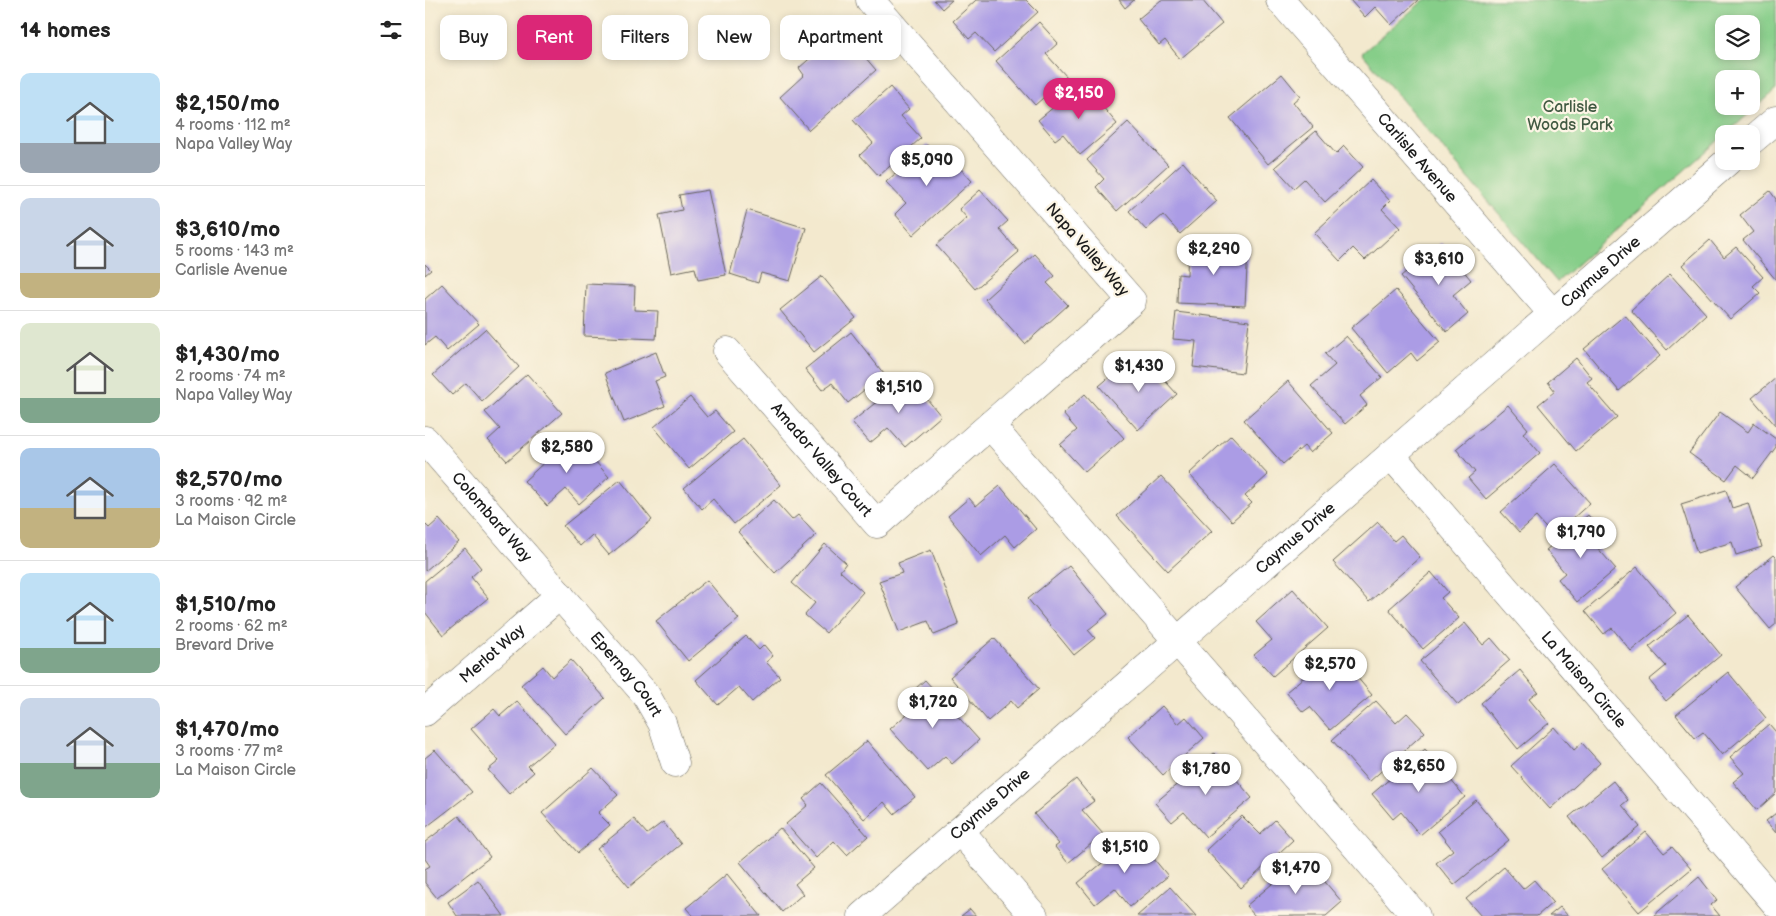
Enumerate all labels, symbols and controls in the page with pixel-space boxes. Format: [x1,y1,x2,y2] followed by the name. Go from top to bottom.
[440,15,507,60] chip: Buy
[517,15,592,60] chip: Rent
[602,15,688,60] chip: Filters
[698,15,770,60] chip: New
[780,15,901,60] chip: Apartment
[1715,15,1760,170] map controls
[1715,15,1760,60] button: layers
[377,16,405,44] icon: filters
[20,18,111,43] text: 14 homes
[1715,70,1760,115] button: +
[1038,78,1120,120] pin: $2,150
[1054,84,1104,103] text: $2,150
[175,91,280,116] text: $2,150/mo
[60,93,120,153] icon: home
[1527,98,1613,135] park label: Carlisle Woods Park
[1373,109,1462,207] street label: Carlisle Avenue
[175,116,291,135] text: 4 rooms · 112 m²
[1715,125,1760,170] button: −
[175,135,292,154] text: Napa Valley Way
[886,144,968,187] pin: $5,090
[901,151,953,170] text: $5,090
[1041,200,1133,301] street label: Napa Valley Way
[175,217,280,242] text: $3,610/mo
[60,218,120,278] icon: home
[1557,232,1645,312] street label: Caymus Drive
[1173,234,1255,276] pin: $2,290
[1188,240,1240,259] text: $2,290
[175,242,294,261] text: 5 rooms · 143 m²
[1398,244,1480,286] pin: $3,610
[1414,250,1464,269] text: $3,610
[175,261,287,280] text: Carlisle Avenue
[175,342,280,367] text: $1,430/mo
[60,343,120,403] icon: home
[1098,350,1180,393] pin: $1,430
[1114,357,1164,376] text: $1,430
[175,367,286,386] text: 2 rooms · 74 m²
[858,372,940,414] pin: $1,510
[876,378,922,397] text: $1,510
[175,386,292,405] text: Napa Valley Way
[767,399,876,521] street label: Amador Valley Court
[526,432,608,474] pin: $2,580
[541,438,593,457] text: $2,580
[175,467,283,492] text: $2,570/mo
[60,468,120,528] icon: home
[448,468,536,567] street label: Colombard Way
[175,492,288,511] text: 3 rooms · 92 m²
[1252,498,1340,578] street label: Caymus Drive
[175,511,296,530] text: La Maison Circle
[1540,516,1622,559] pin: $1,790
[1556,523,1606,542] text: $1,790
[175,592,276,617] text: $1,510/mo
[60,593,120,653] icon: home
[175,617,288,636] text: 2 rooms · 62 m²
[456,620,529,687] street label: Merlot Way
[586,628,666,720] street label: Epernay Court
[1537,628,1631,732] street label: La Maison Circle
[175,636,274,655] text: Brevard Drive
[1289,648,1371,691] pin: $2,570
[1304,655,1356,674] text: $2,570
[892,686,974,729] pin: $1,720
[909,693,957,712] text: $1,720
[175,717,279,742] text: $1,470/mo
[60,718,120,778] icon: home
[175,742,283,761] text: 3 rooms · 77 m²
[1378,750,1460,793] pin: $2,650
[1165,754,1247,796] pin: $1,780
[1393,757,1445,776] text: $2,650
[1181,760,1231,779] text: $1,780
[175,761,296,780] text: La Maison Circle
[946,764,1034,844] street label: Caymus Drive
[1084,832,1166,874] pin: $1,510
[1102,838,1148,857] text: $1,510
[1255,852,1337,895] pin: $1,470
[1271,859,1321,878] text: $1,470

